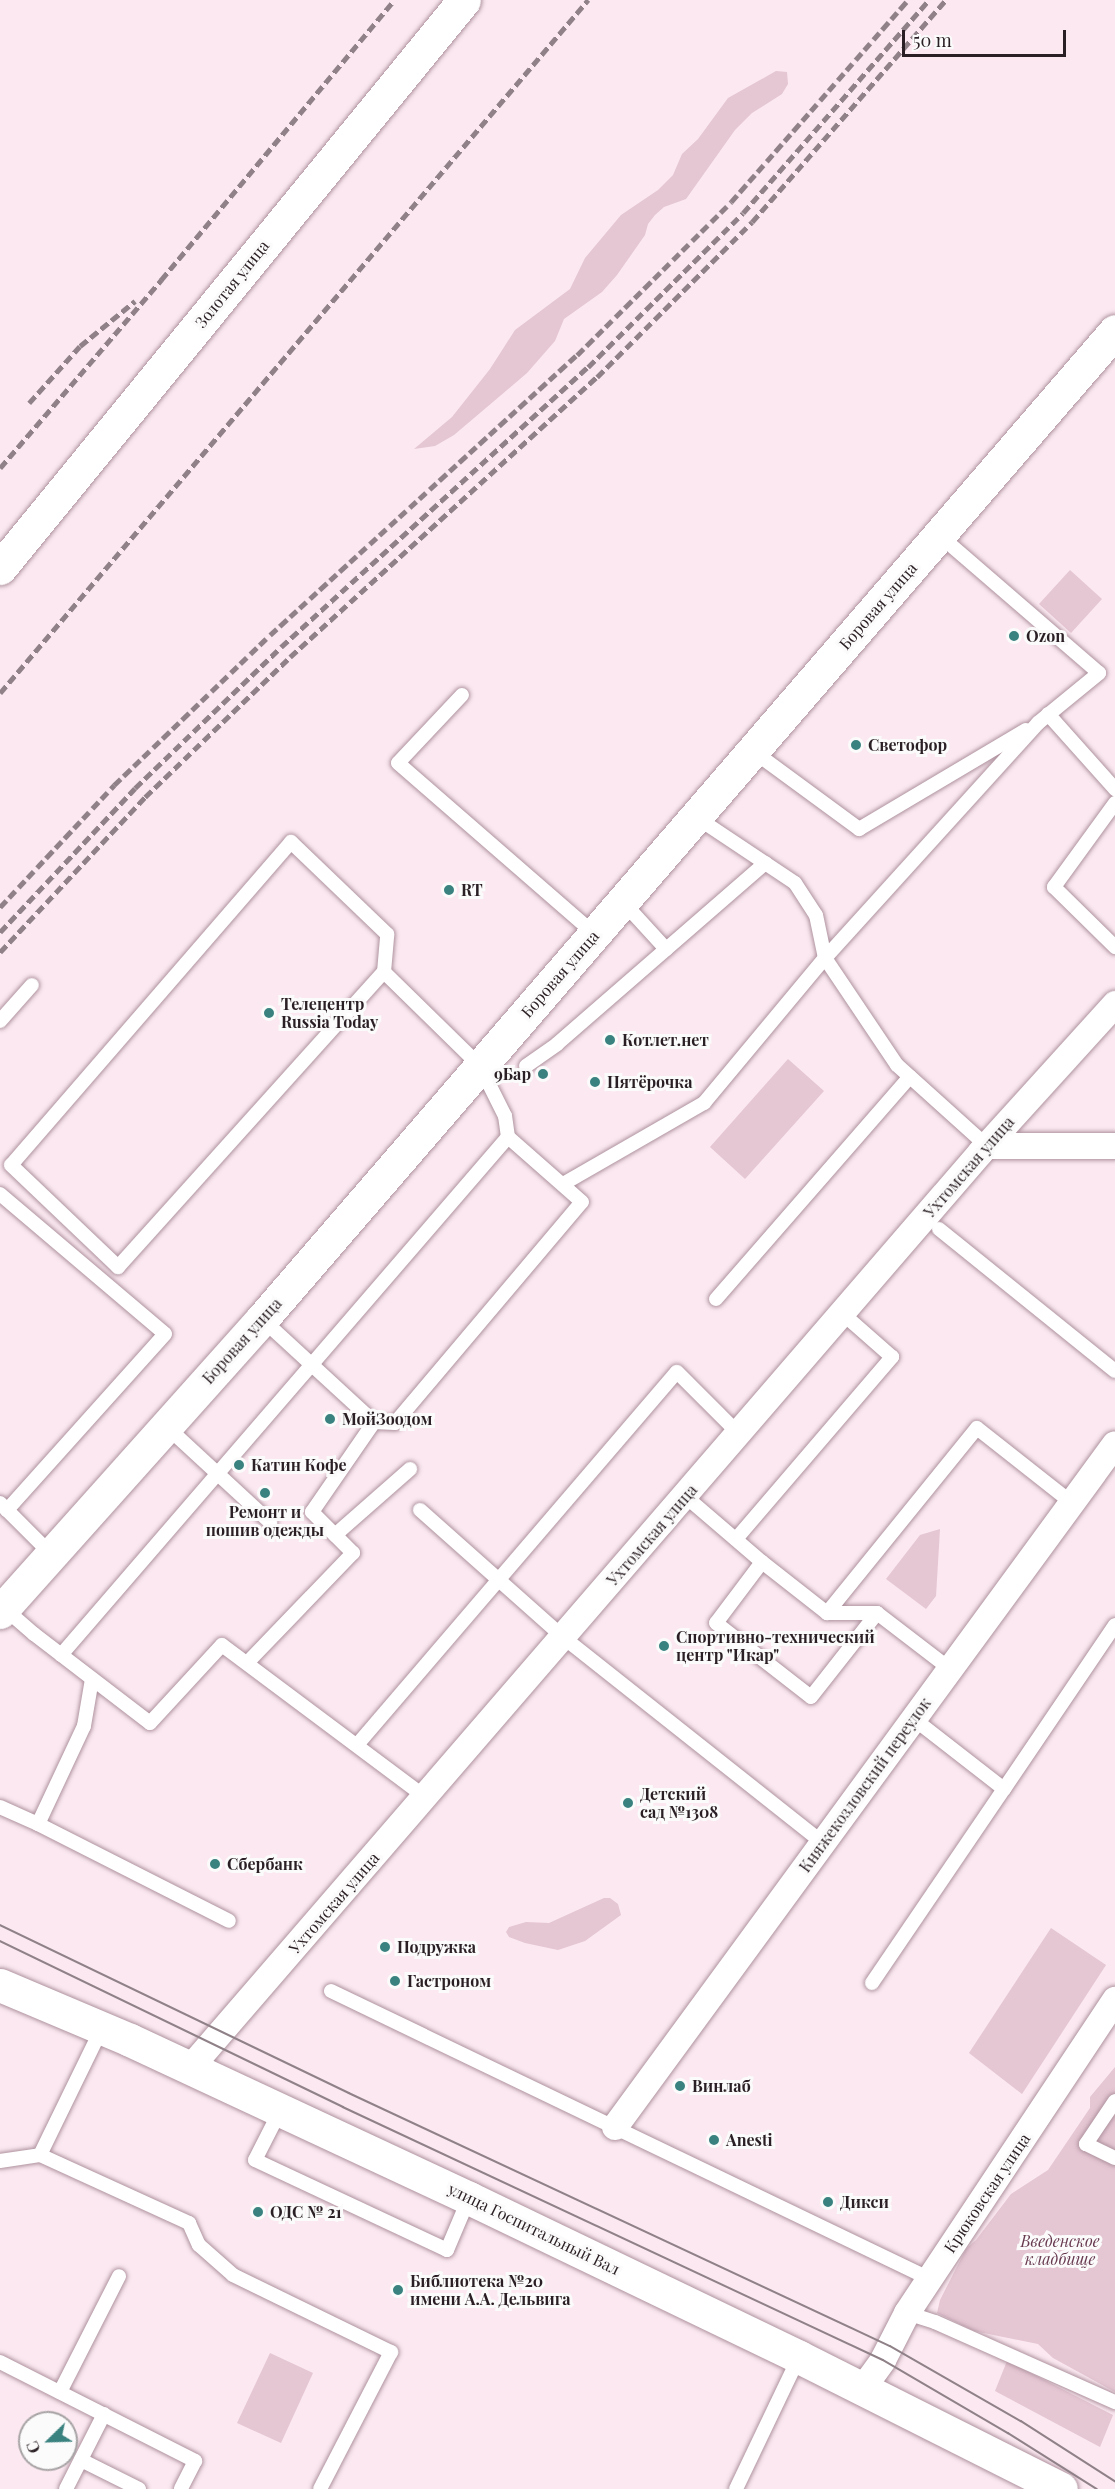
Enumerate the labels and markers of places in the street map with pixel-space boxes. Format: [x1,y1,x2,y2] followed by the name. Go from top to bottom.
[1026,626,1065,646] place label: Ozon
[1007,629,1021,643] marker: Ozon
[868,735,947,755] place label: Светофор
[849,738,863,752] marker: Светофор
[461,880,483,900] place label: RT
[442,883,456,897] marker: RT
[281,994,379,1032] place label: Телецентр Russia Today
[262,1006,276,1020] marker: Телецентр Russia Today
[622,1030,709,1050] place label: Котлет.нет
[603,1033,617,1047] marker: Котлет.нет
[494,1064,531,1084] place label: 9Бар
[536,1067,550,1081] marker: 9Бар
[607,1072,692,1092] place label: Пятёрочка
[588,1075,602,1089] marker: Пятёрочка
[342,1409,432,1429] place label: МойЗоодом
[323,1412,337,1426] marker: МойЗоодом
[251,1455,347,1475] place label: Катин Кофе
[232,1458,246,1472] marker: Катин Кофе
[258,1486,272,1500] marker: Ремонт и пошив одежды
[206,1502,324,1540] place label: Ремонт и пошив одежды
[676,1627,875,1665] place label: Спортивно-технический центр "Икар"
[657,1639,671,1653] marker: Спортивно-технический центр "Икар"
[640,1784,718,1822] place label: Детский сад №1308
[621,1796,635,1810] marker: Детский сад №1308
[227,1854,303,1874] place label: Сбербанк
[208,1857,222,1871] marker: Сбербанк
[397,1937,476,1957] place label: Подружка
[378,1940,392,1954] marker: Подружка
[407,1971,491,1991] place label: Гастроном
[388,1974,402,1988] marker: Гастроном
[692,2076,751,2096] place label: Винлаб
[673,2079,687,2093] marker: Винлаб
[726,2130,773,2150] place label: Anesti
[707,2133,721,2147] marker: Anesti
[840,2192,889,2212] place label: Дикси
[821,2195,835,2209] marker: Дикси
[270,2202,342,2222] place label: ОДС № 21
[251,2205,265,2219] marker: ОДС № 21
[410,2271,571,2309] place label: Библиотека №20 имени А.А. Дельвига
[391,2283,405,2297] marker: Библиотека №20 имени А.А. Дельвига

